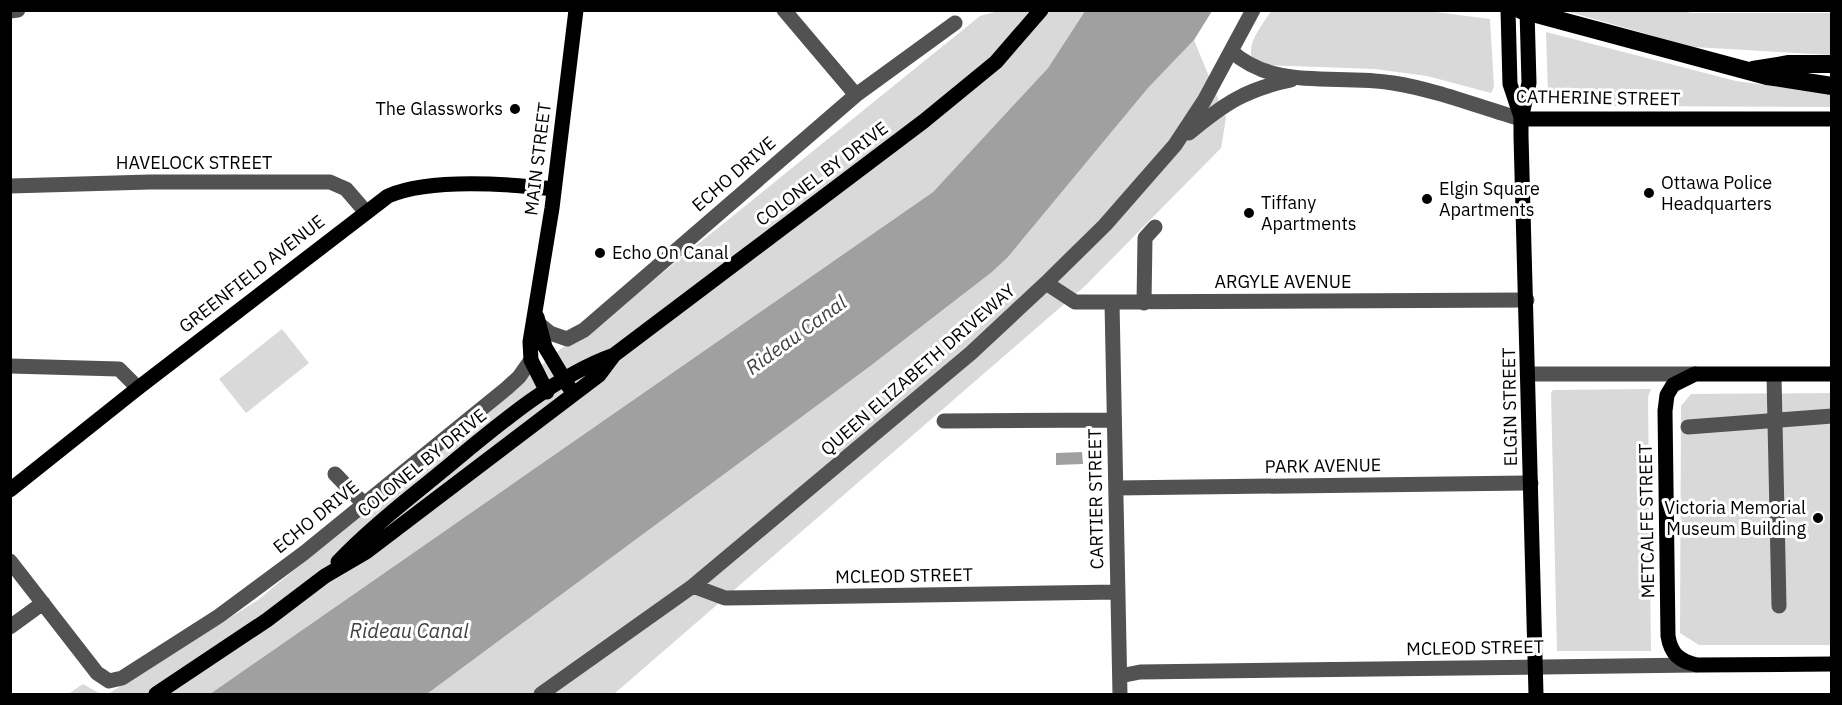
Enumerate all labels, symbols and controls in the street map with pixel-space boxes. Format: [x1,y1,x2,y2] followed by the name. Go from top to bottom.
[1516,85,1680,110] street label: CATHERINE STREET
[376,97,503,120] place label: The Glassworks
[519,101,556,217] street label: MAIN STREET
[508,102,522,116] marker: The Glassworks
[751,116,892,231] street label: COLONEL BY DRIVE
[687,131,780,216] street label: ECHO DRIVE
[116,151,272,174] street label: HAVELOCK STREET
[1661,171,1772,215] place label: Ottawa Police Headquarters
[1439,177,1540,221] place label: Elgin Square Apartments
[1642,186,1656,200] marker: Ottawa Police Headquarters
[1261,191,1357,235] place label: Tiffany Apartments
[1420,192,1434,206] marker: Elgin Square Apartments
[1242,206,1256,220] marker: Tiffany Apartments
[174,210,329,338] street label: GREENFIELD AVENUE
[612,241,729,264] place label: Echo On Canal
[593,246,607,260] marker: Echo On Canal
[1215,270,1351,293] street label: ARGYLE AVENUE
[816,279,1020,460] street label: QUEEN ELIZABETH DRIVEWAY
[740,288,852,380] water label: Rideau Canal
[1497,347,1522,467] street label: ELGIN STREET
[352,403,491,522] street label: COLONEL BY DRIVE
[1083,428,1108,570] street label: CARTIER STREET
[1634,443,1659,599] street label: METCALFE STREET
[1265,453,1381,478] street label: PARK AVENUE
[268,475,363,558] street label: ECHO DRIVE
[1664,496,1806,540] place label: Victoria Memorial Museum Building
[1811,511,1825,525] marker: Victoria Memorial Museum Building
[835,563,973,588] street label: MCLEOD STREET
[349,617,469,644] water label: Rideau Canal
[1406,635,1544,660] street label: MCLEOD STREET

